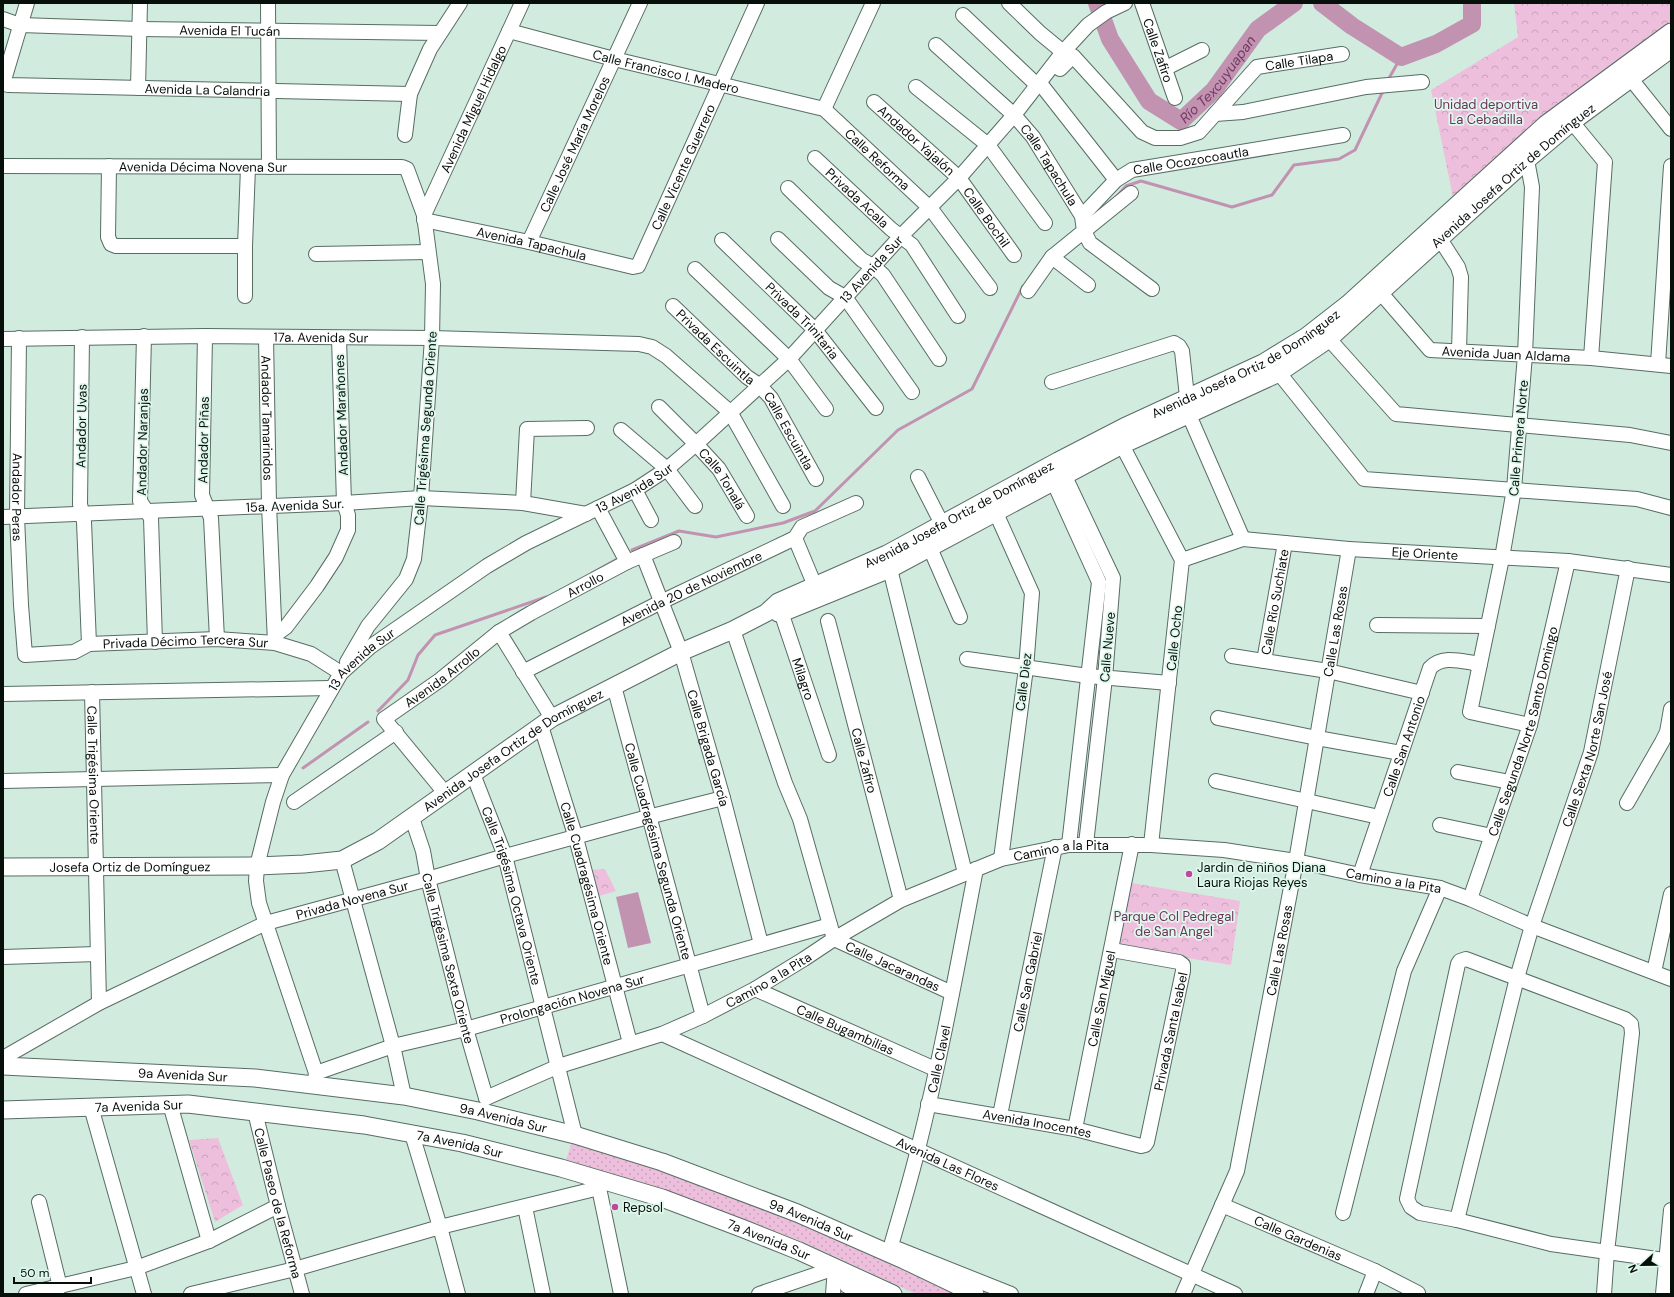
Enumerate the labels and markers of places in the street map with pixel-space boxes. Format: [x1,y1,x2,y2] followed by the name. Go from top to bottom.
[1197,859,1326,891] place label: Jardin de niños Diana Laura Riojas Reyes
[1184,869,1194,879] marker: Jardin de niños Diana Laura Riojas Reyes
[623,1199,663,1216] place label: Repsol
[610,1202,620,1212] marker: Repsol

